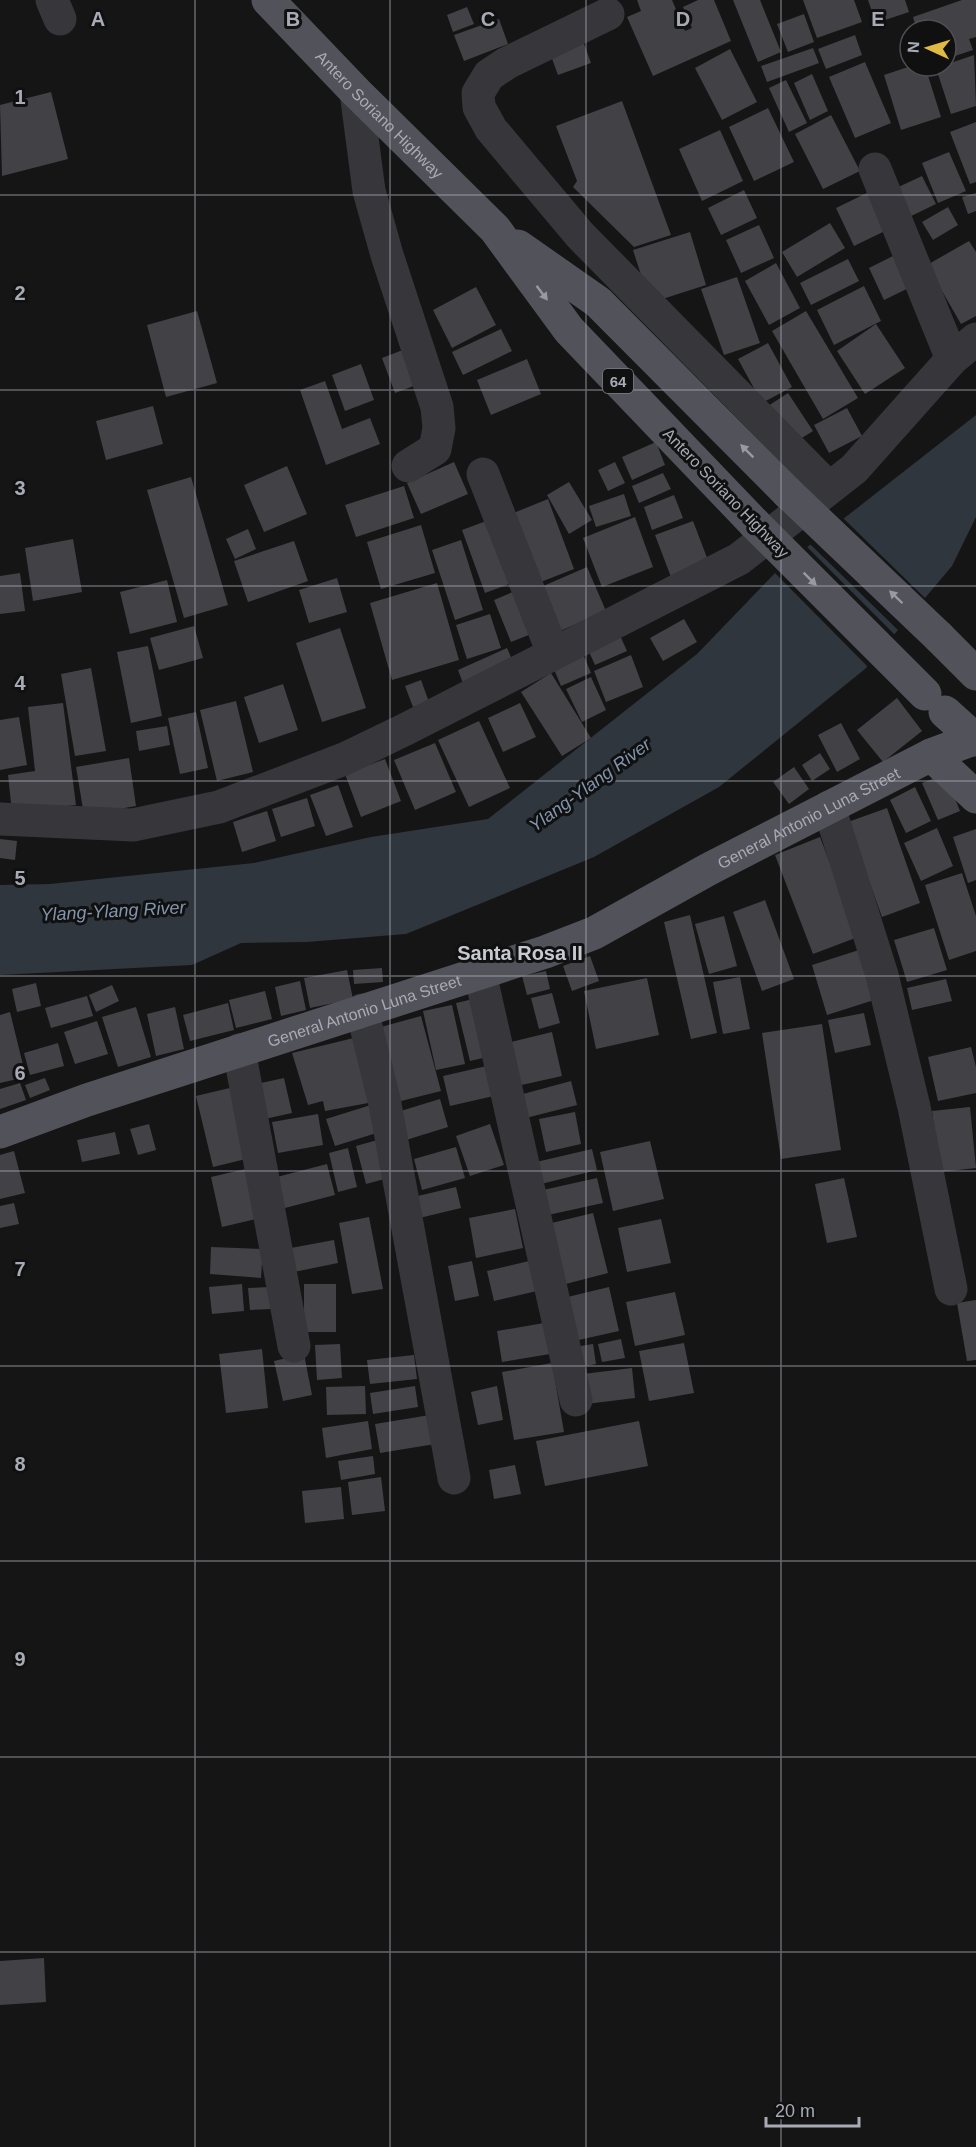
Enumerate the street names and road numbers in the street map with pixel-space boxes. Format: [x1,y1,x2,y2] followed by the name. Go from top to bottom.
[313,47,447,182] street label: Antero Soriano Highway
[603,369,633,393] road number: 64
[660,425,792,561] street label: Antero Soriano Highway
[715,764,903,872] street label: General Antonio Luna Street
[265,971,463,1050] street label: General Antonio Luna Street

